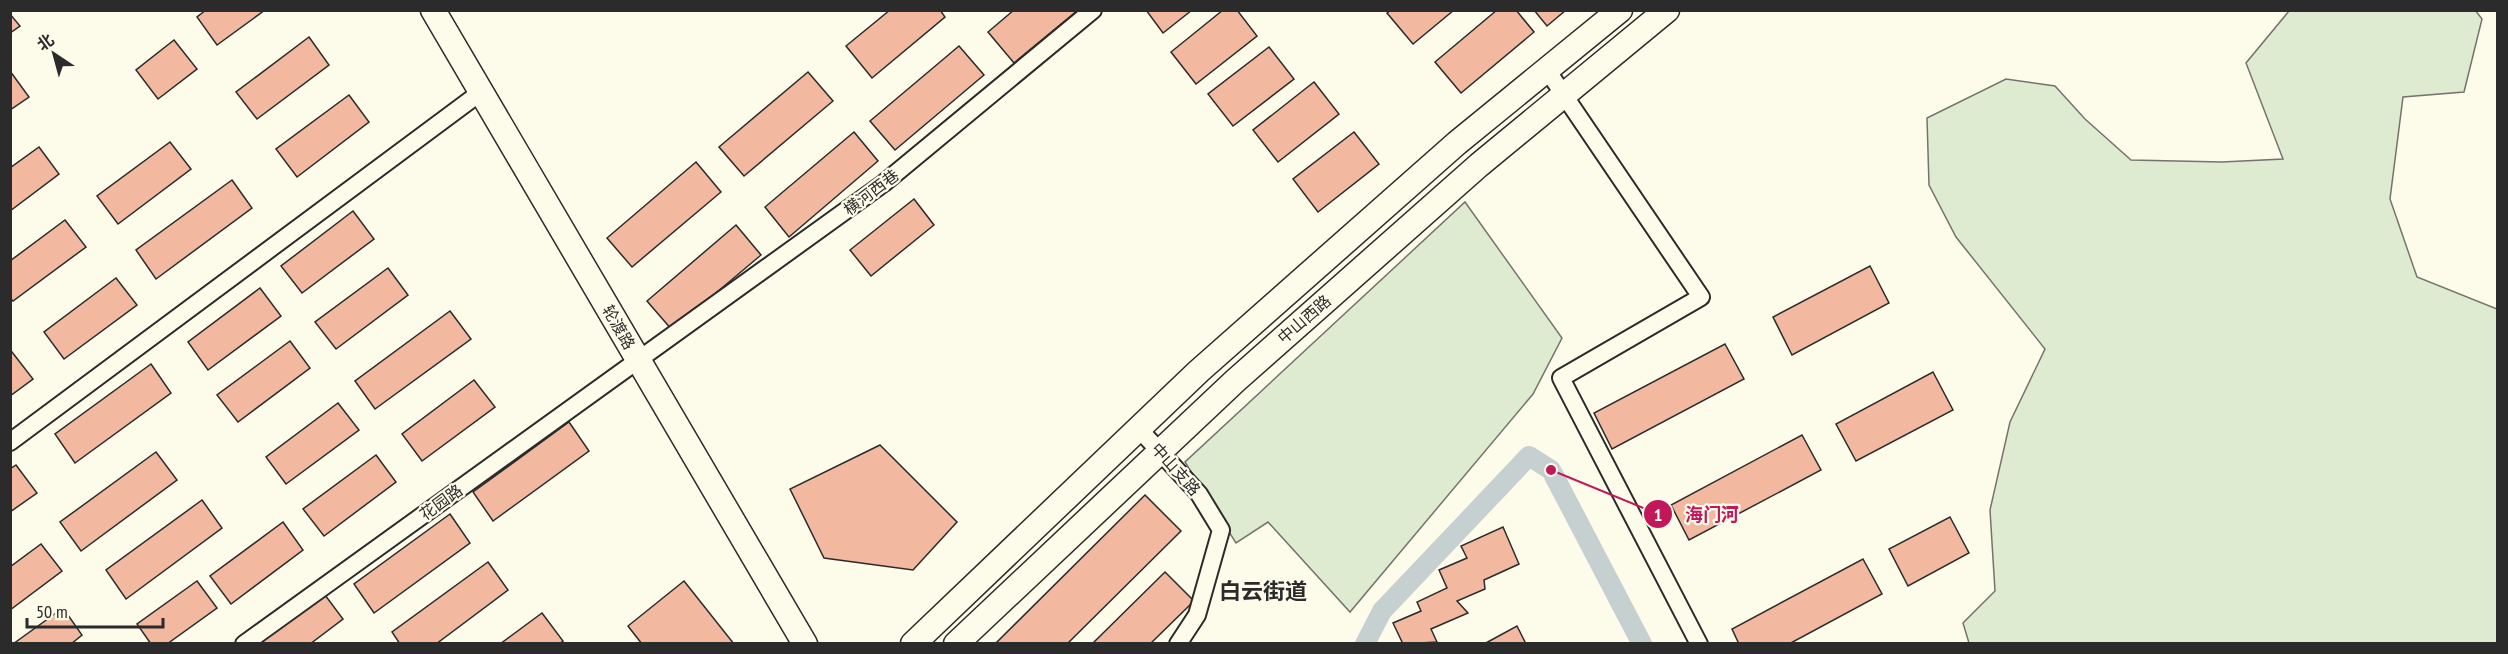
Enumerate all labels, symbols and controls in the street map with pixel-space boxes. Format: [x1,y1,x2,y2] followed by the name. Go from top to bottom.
[24,24,84,84] north arrow
[33,29,58,55] text: 北
[839,165,903,219] street label: 横河西巷
[1273,290,1335,348] street label: 中山西路
[598,301,640,353] street label: 轮渡路
[1147,439,1205,499] street label: 中山支路
[416,480,466,524] street label: 花园路
[1643,496,1751,532] callout: 海门河
[1654,503,1662,526] text: 1
[1685,503,1739,526] text: 海门河
[1219,577,1307,605] district label: 白云街道
[27,591,164,629] scale bar
[36,600,68,623] text: 50 m

